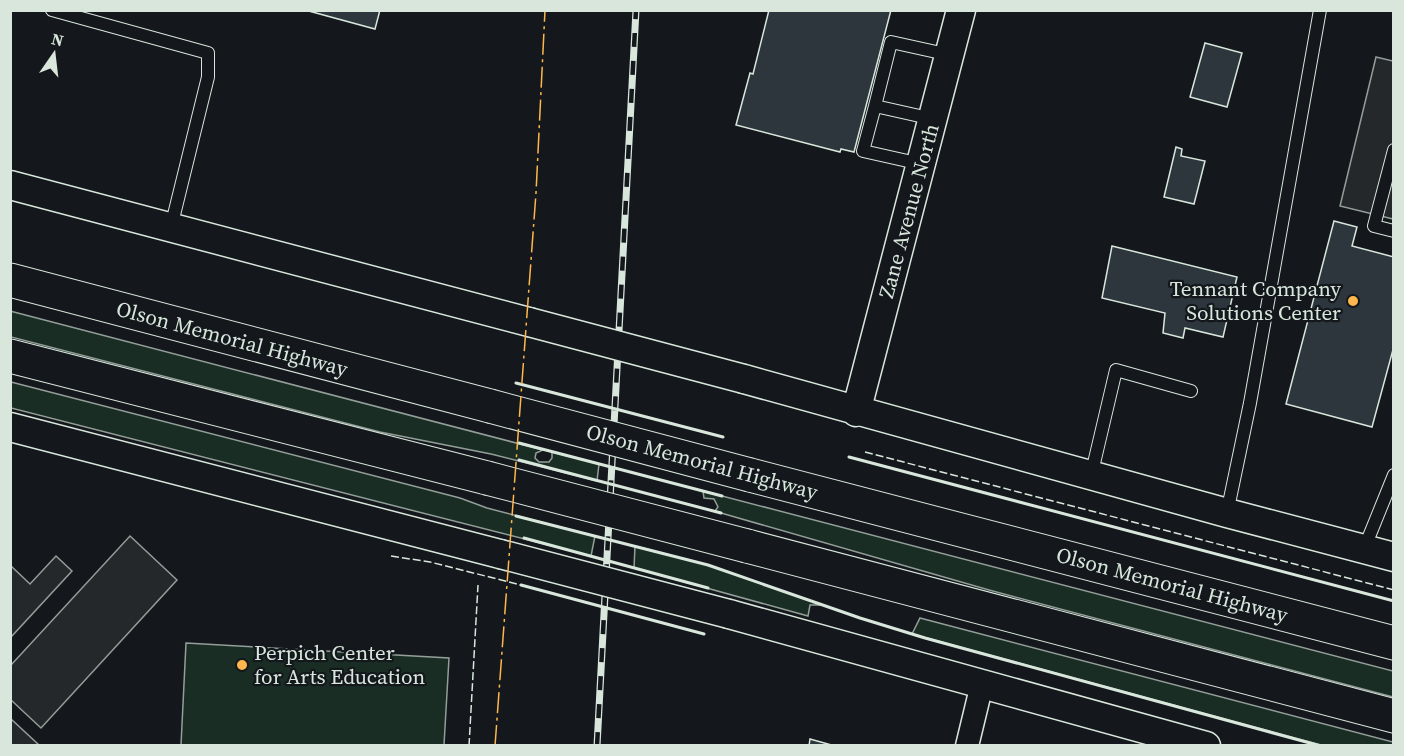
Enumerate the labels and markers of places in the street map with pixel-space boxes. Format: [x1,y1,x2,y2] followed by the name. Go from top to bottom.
[1170,274,1341,327] place label: Tennant Company Solutions Center
[1346,294,1360,308] marker: Tennant Company Solutions Center
[254,638,425,691] place label: Perpich Center for Arts Education
[235,658,249,672] marker: Perpich Center for Arts Education

